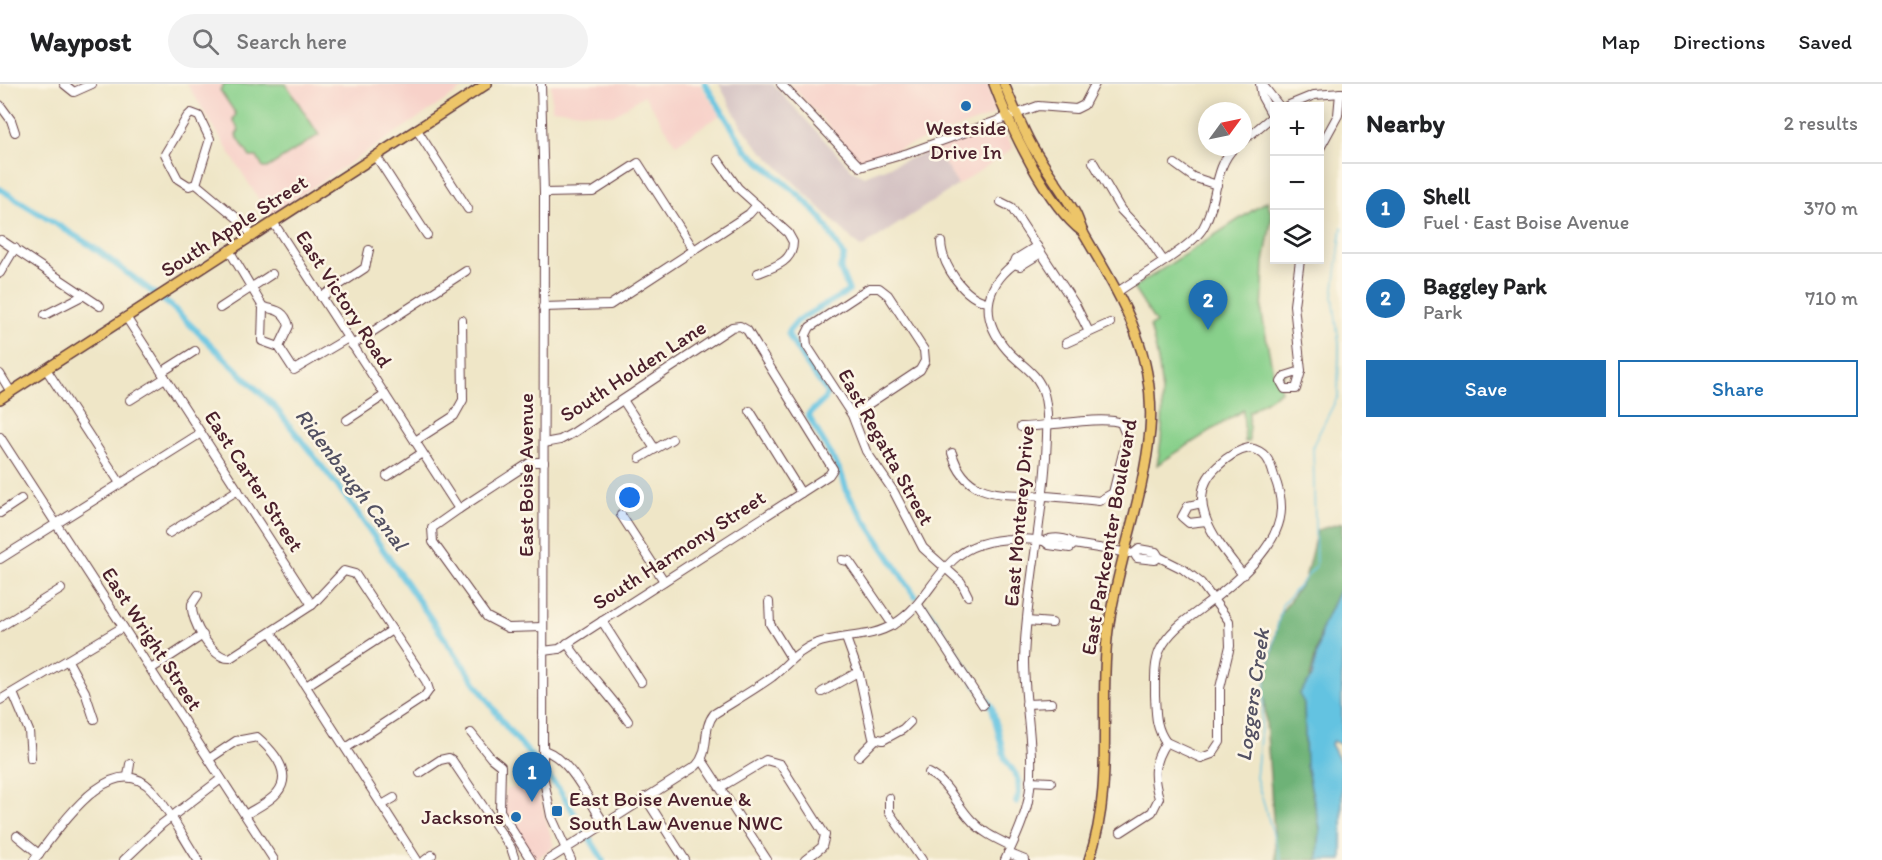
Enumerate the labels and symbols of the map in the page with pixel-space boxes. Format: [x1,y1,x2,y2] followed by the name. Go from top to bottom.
[959,99,973,113] marker: Westside Drive In
[1198,102,1252,156] north arrow
[926,115,1007,164] place label: Westside Drive In
[156,169,312,282] street label: South Apple Street
[291,225,398,372] street label: East Victory Road
[1188,280,1228,330] pin: 2
[555,314,710,427] street label: South Holden Lane
[833,364,940,529] street label: East Regatta Street
[513,393,538,557] street label: East Boise Avenue
[289,403,415,557] water label: Ridenbaugh Canal
[200,405,309,556] street label: East Carter Street
[1075,416,1142,657] street label: East Parkcenter Boulevard
[998,424,1039,608] street label: East Monterey Drive
[615,483,644,512] your location
[588,484,770,615] street label: South Harmony Street
[97,562,208,715] street label: East Wright Street
[1230,625,1275,763] water label: Loggers Creek
[512,752,552,802] pin: 1
[569,786,783,835] place label: East Boise Avenue & South Law Avenue NWC
[421,804,504,829] place label: Jacksons
[550,804,564,818] marker: East Boise Avenue & South Law Avenue NWC
[509,810,523,824] marker: Jacksons

